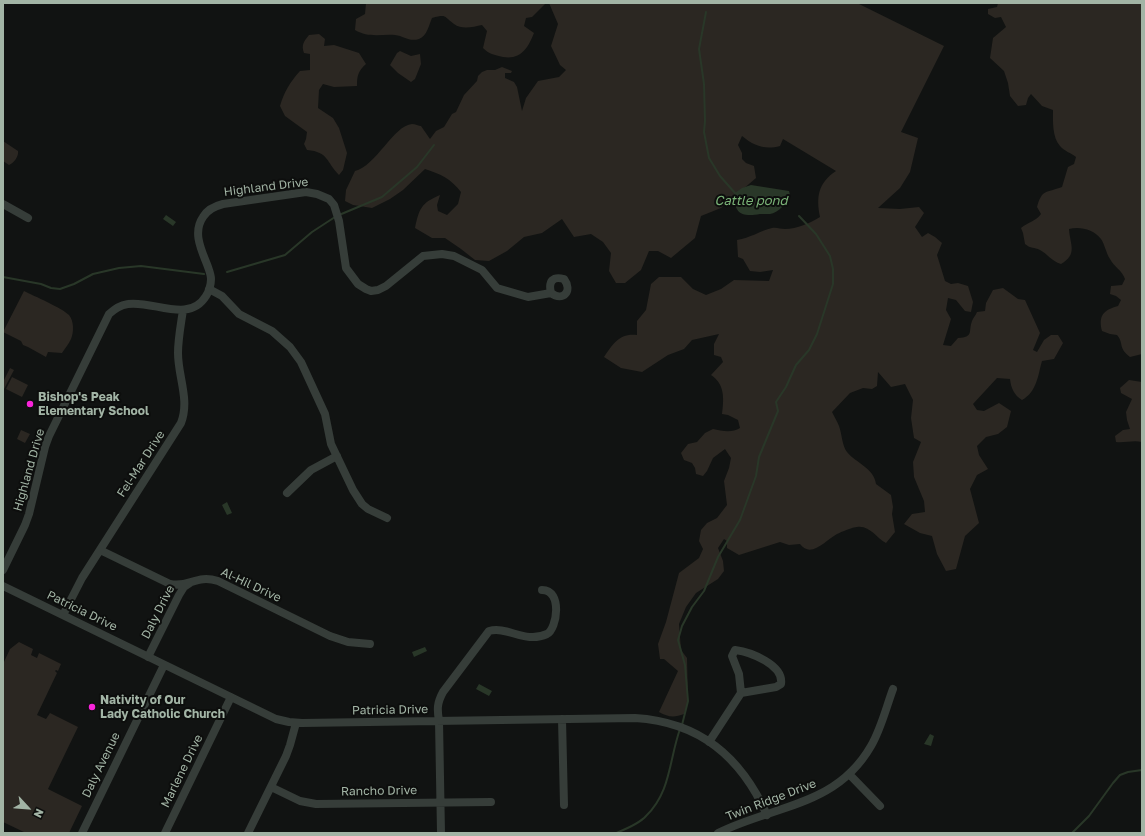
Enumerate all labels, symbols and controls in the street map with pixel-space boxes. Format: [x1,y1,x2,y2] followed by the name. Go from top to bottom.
[223,175,309,199] street label: Highland Drive
[715,193,787,209] water label: Cattle pond
[38,390,149,418] place label: Bishop's Peak Elementary School
[25,399,35,409] marker: Bishop's Peak Elementary School
[10,427,48,513] street label: Highland Drive
[114,428,168,500] street label: Fel-Mar Drive
[219,565,283,605] street label: Al-Hil Drive
[138,583,178,641] street label: Daly Drive
[45,588,119,634] street label: Patricia Drive
[100,693,225,721] place label: Nativity of Our Lady Catholic Church
[87,702,97,712] marker: Nativity of Our Lady Catholic Church
[352,702,428,718] street label: Patricia Drive
[79,730,123,800] street label: Daly Avenue
[158,732,206,810] street label: Marlene Drive
[724,776,818,824] street label: Twin Ridge Drive
[341,783,417,799] street label: Rancho Drive
[8,788,48,828] north arrow
[32,807,47,820] text: N

